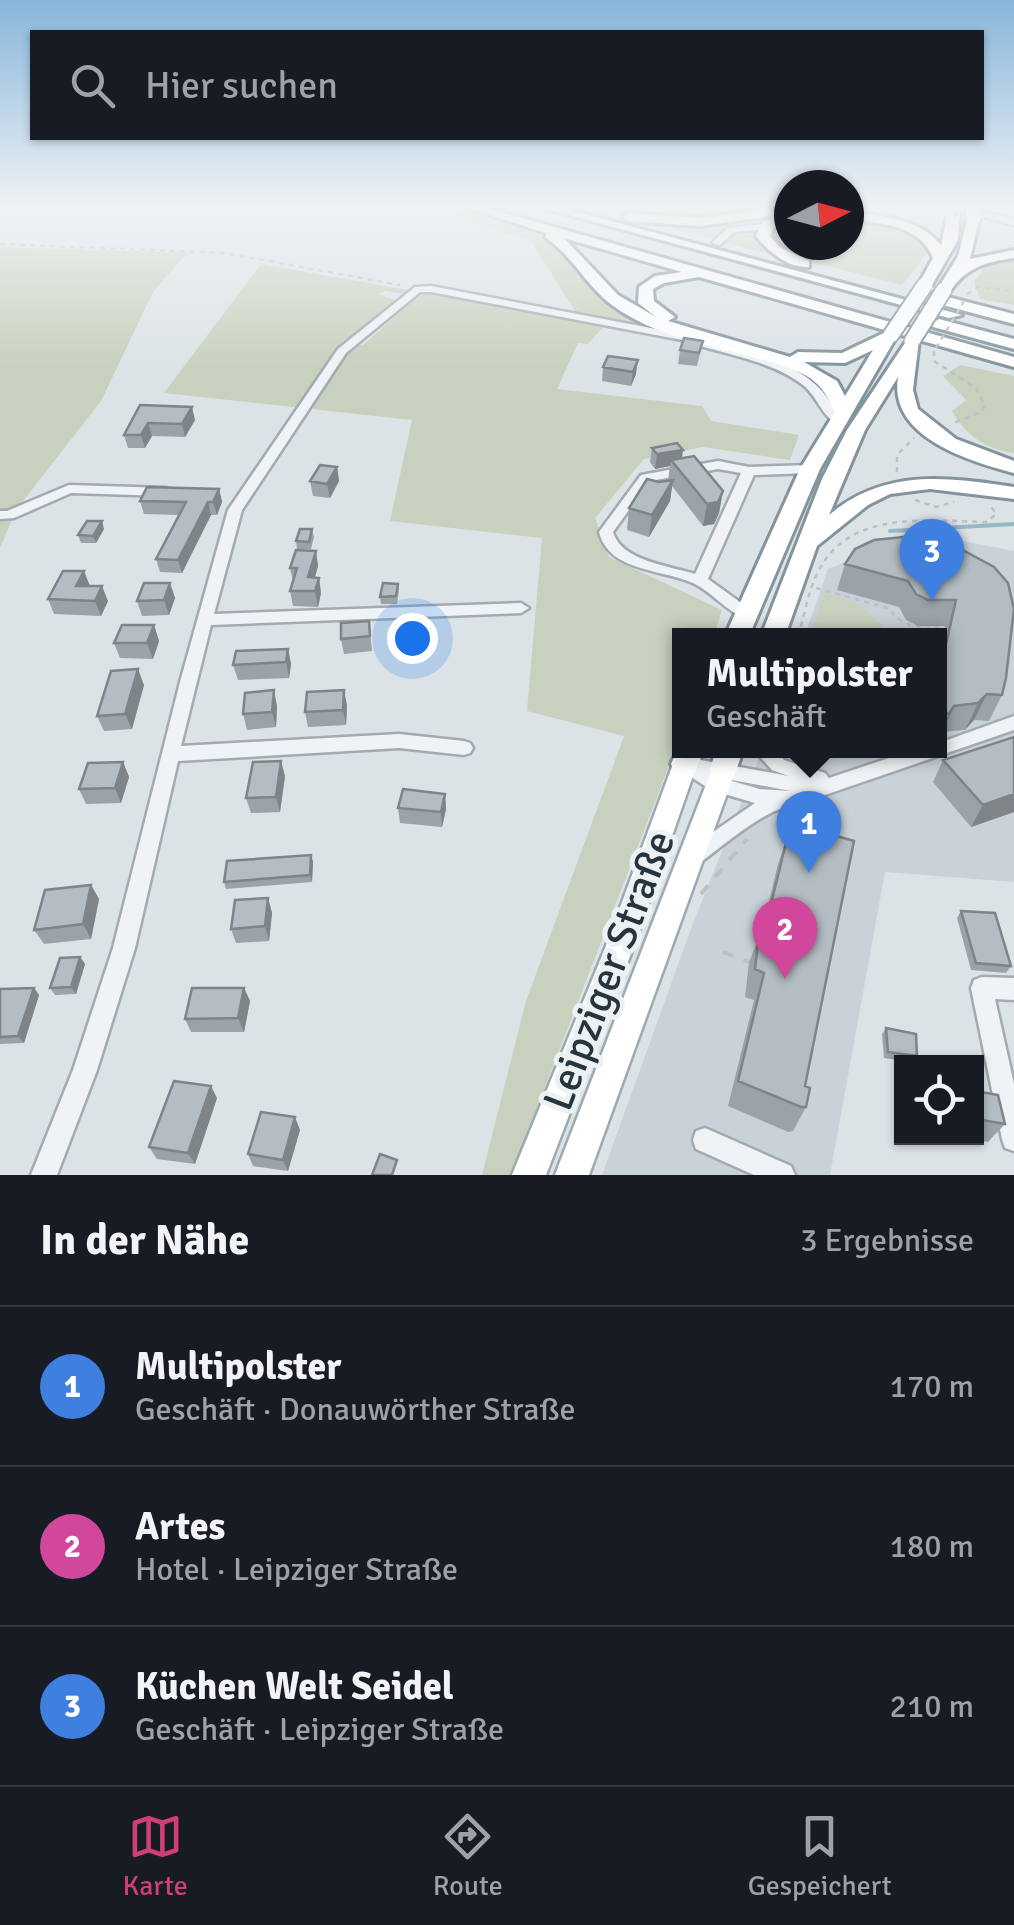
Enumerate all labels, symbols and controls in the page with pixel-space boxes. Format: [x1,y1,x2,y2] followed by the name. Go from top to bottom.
[30,30,984,140] search box
[65,58,120,113] icon: search
[145,62,338,109] text: Hier suchen
[774,170,864,260] north arrow
[900,518,964,601] pin: 3
[387,613,438,664] your location
[672,628,947,758] popup
[706,650,913,697] text: Multipolster
[706,697,827,736] text: Geschäft
[776,790,842,873] pin: 1
[533,824,686,1118] street label: Leipziger Straße
[752,896,818,979] pin: 2
[894,1055,984,1145] map controls
[894,1055,984,1145] button: locate
[40,1215,249,1266] text: In der Nähe
[800,1221,974,1260] text: 3 Ergebnisse
[135,1343,341,1390] text: Multipolster
[64,1367,81,1406] text: 1
[890,1367,974,1406] text: 170 m
[135,1390,576,1429] text: Geschäft · Donauwörther Straße
[135,1503,225,1550] text: Artes
[64,1527,81,1566] text: 2
[890,1527,974,1566] text: 180 m
[135,1550,458,1589] text: Hotel · Leipziger Straße
[135,1663,454,1710] text: Küchen Welt Seidel
[64,1687,81,1726] text: 3
[890,1687,974,1726] text: 210 m
[135,1710,504,1749] text: Geschäft · Leipziger Straße
[122,1809,188,1903] tab: Karte
[433,1809,503,1903] tab: Route
[748,1809,892,1903] tab: Gespeichert

